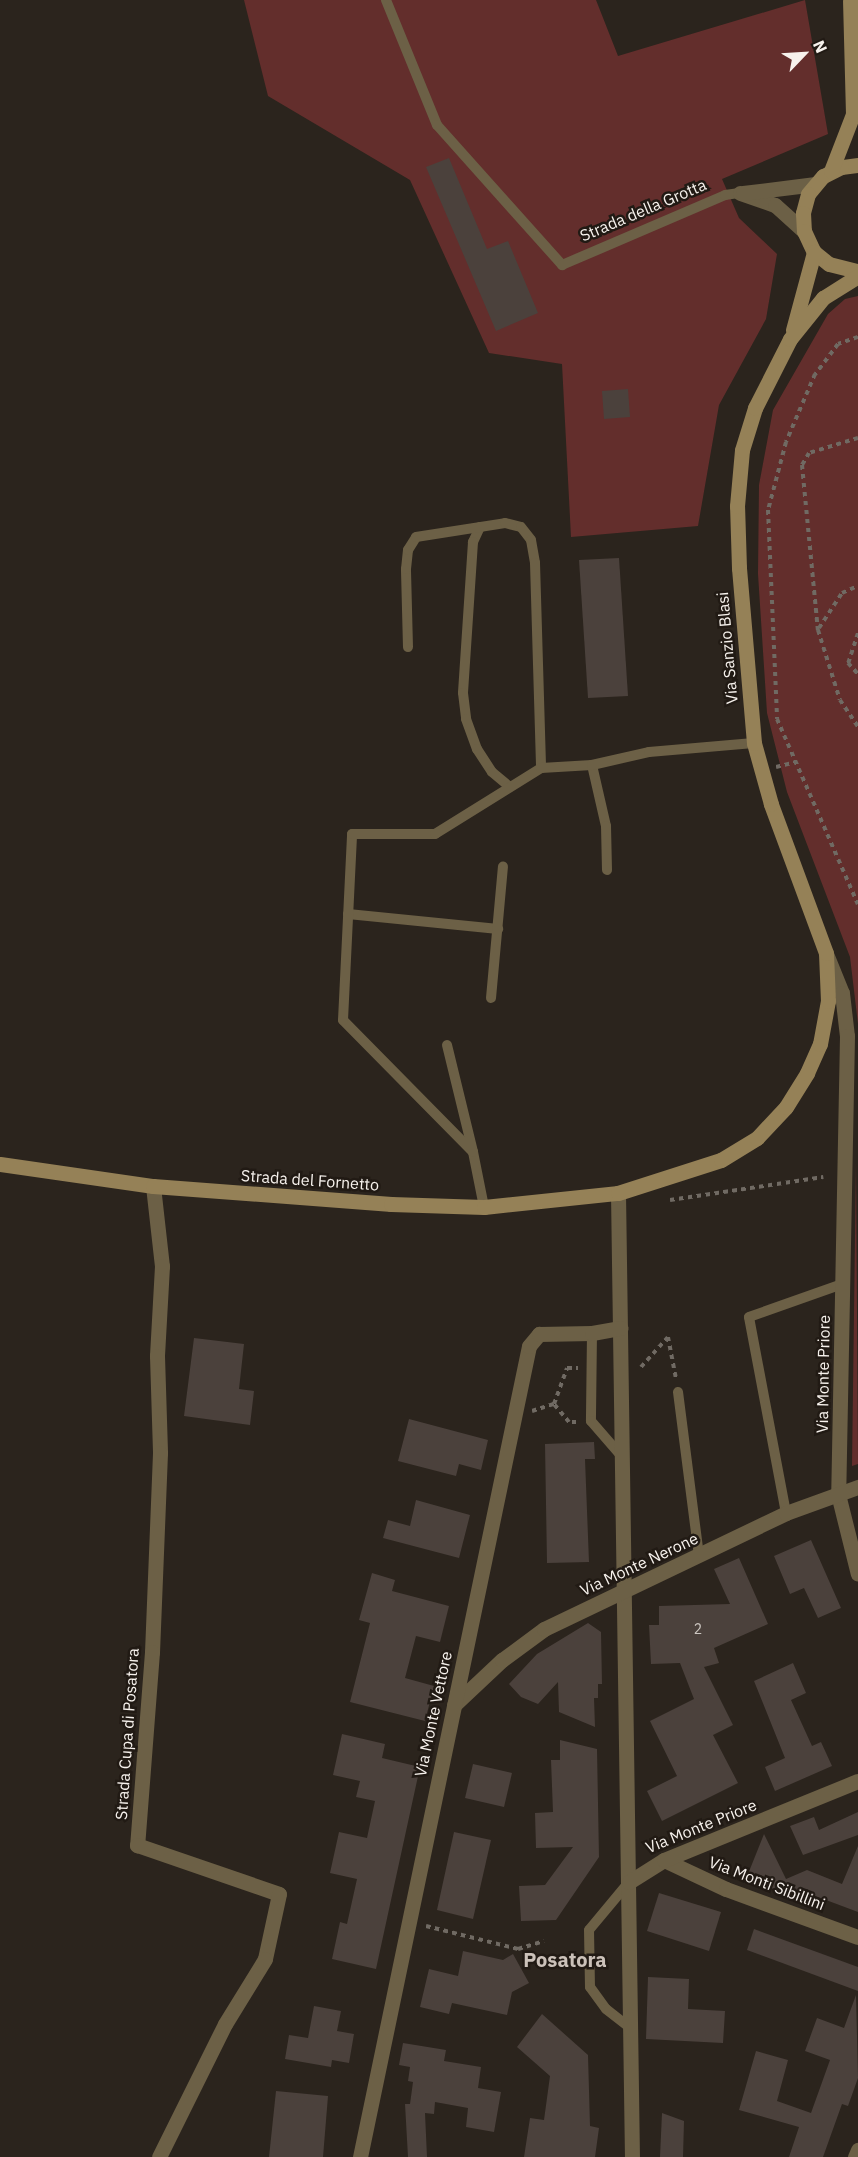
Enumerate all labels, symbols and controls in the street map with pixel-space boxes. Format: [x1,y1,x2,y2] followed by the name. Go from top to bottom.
[774,24,834,84] north arrow
[809,37,832,56] text: N
[577,175,709,245] street label: Strada della Grotta
[713,591,741,705] street label: Via Sanzio Blasi
[240,1166,380,1194] street label: Strada del Fornetto
[812,1315,834,1433] street label: Via Monte Priore
[577,1528,701,1600] street label: Via Monte Nerone
[694,1621,702,1637] house number: 2
[111,1648,143,1820] street label: Strada Cupa di Posatora
[410,1649,456,1779] street label: Via Monte Vettore
[643,1795,759,1857] street label: Via Monte Priore
[706,1852,828,1914] street label: Via Monti Sibillini
[523,1947,607,1971] district label: Posatora

